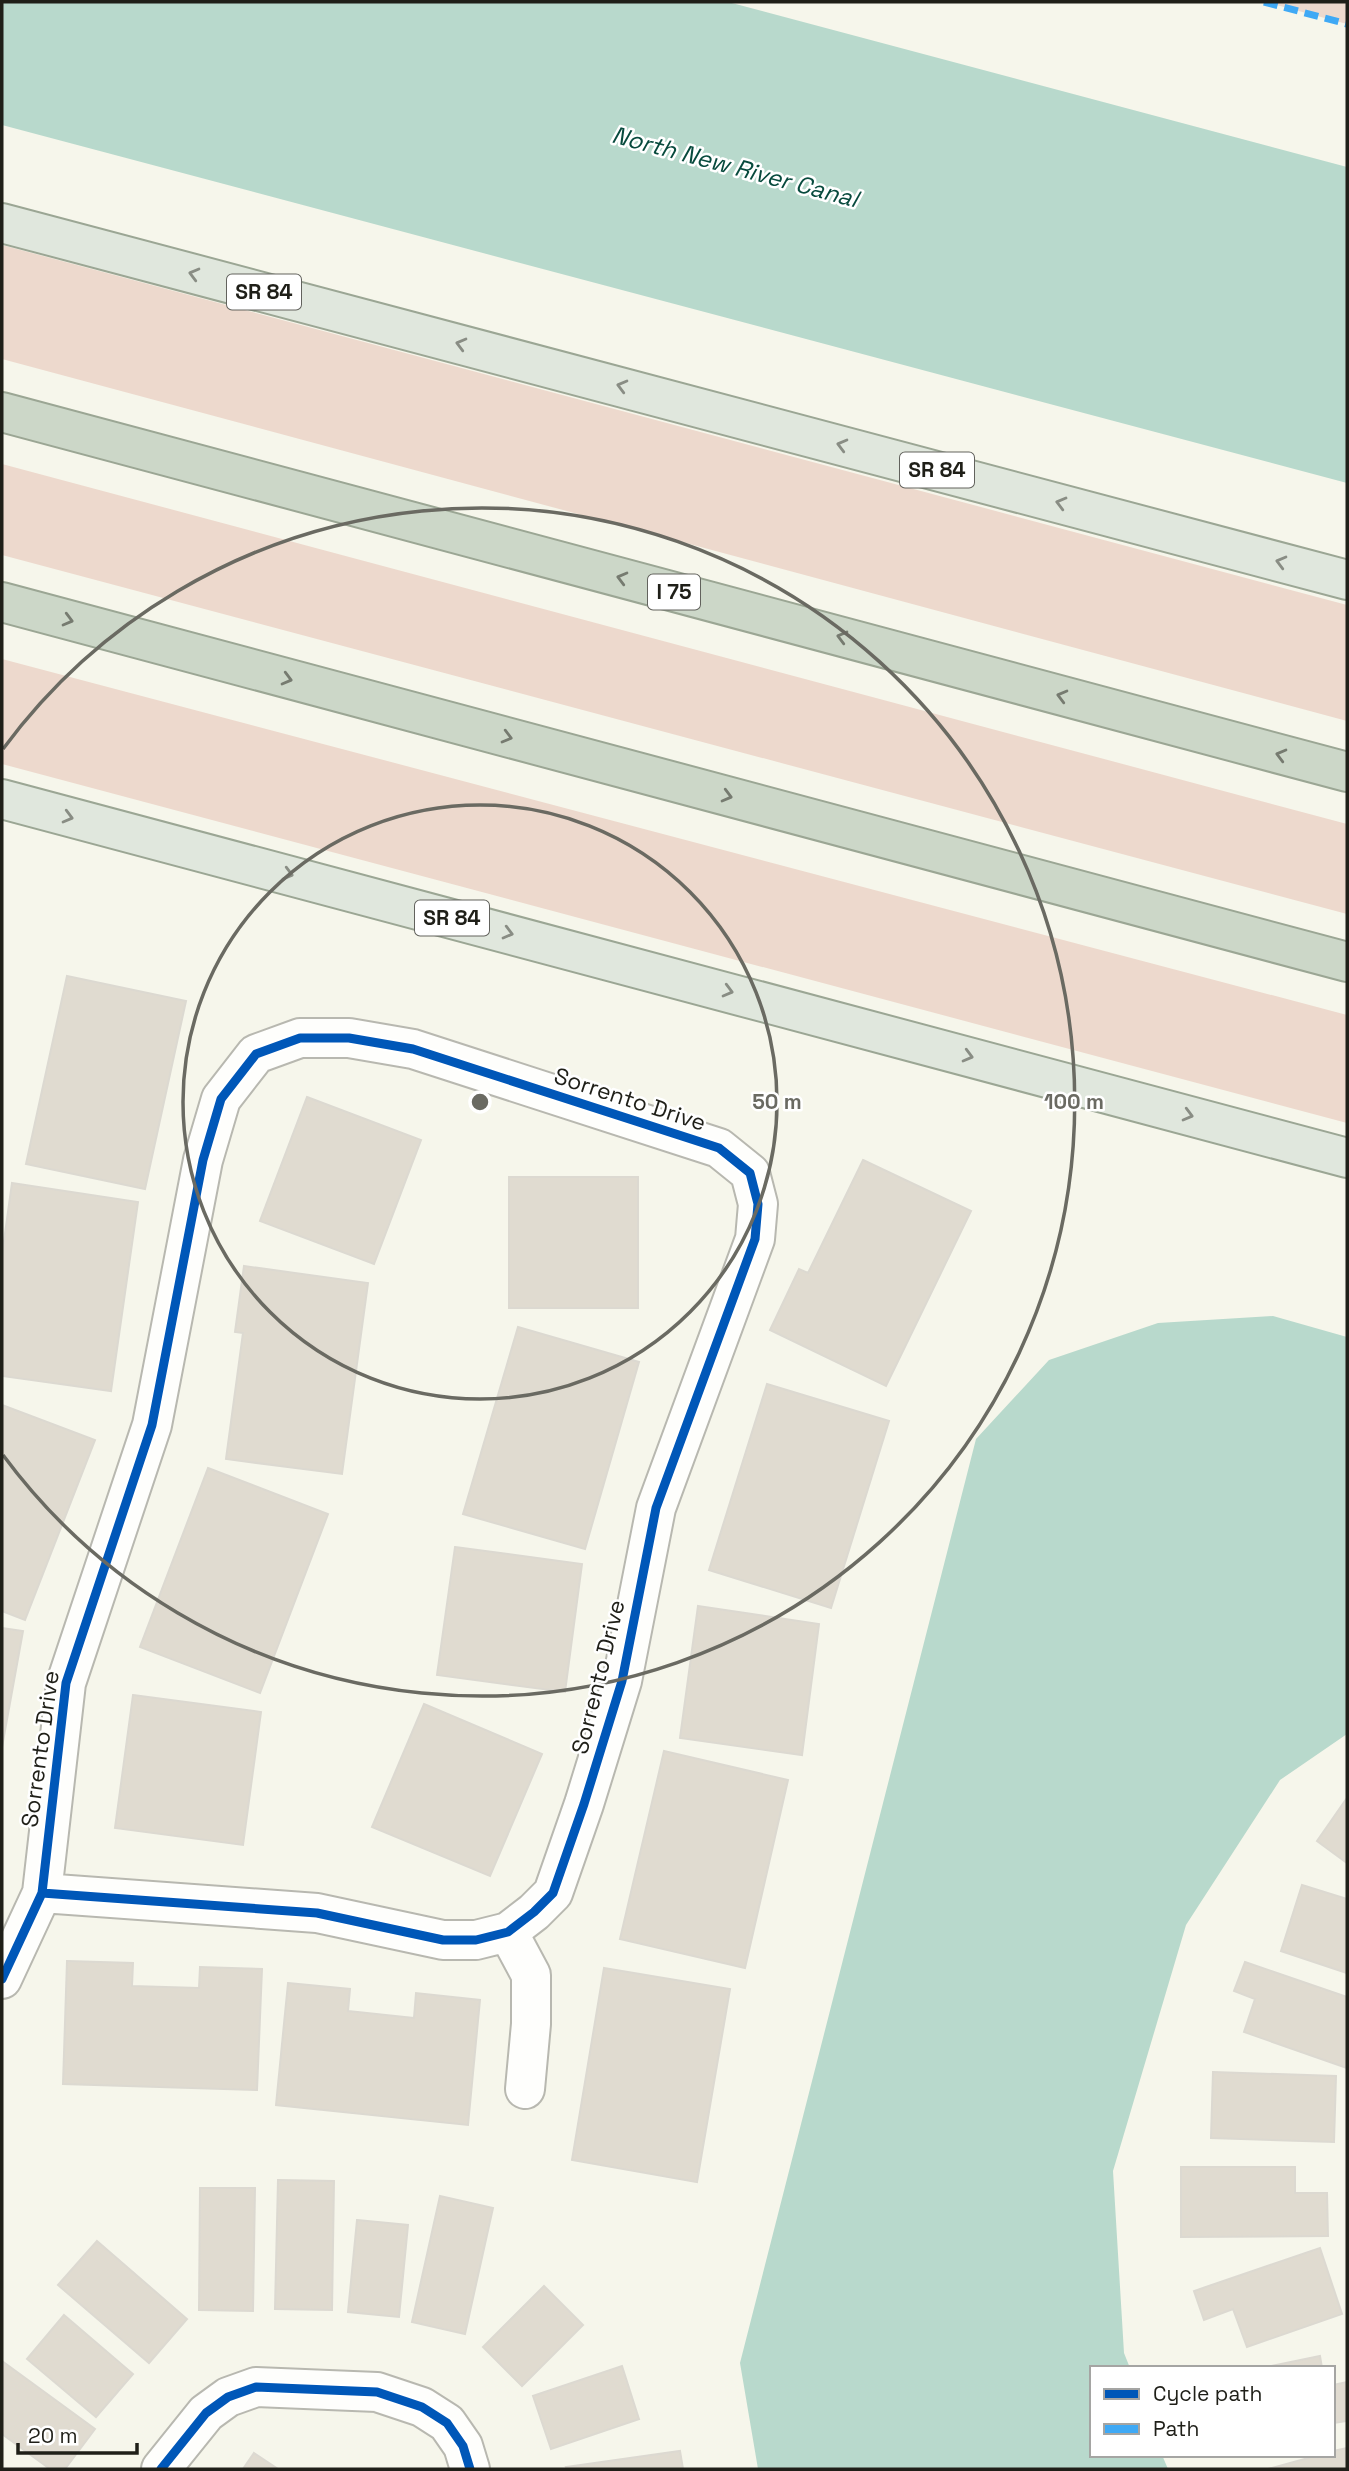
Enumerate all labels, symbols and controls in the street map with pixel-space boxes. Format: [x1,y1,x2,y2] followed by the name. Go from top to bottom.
[609,119,865,215] water label: North New River Canal
[188,267,200,282] one-way arrow
[227,274,301,310] road number: SR 84
[455,338,467,352] one-way arrow
[616,380,628,395] one-way arrow
[836,439,848,453] one-way arrow
[900,452,974,488] road number: SR 84
[1056,497,1068,512] one-way arrow
[1275,556,1287,570] one-way arrow
[616,572,628,586] one-way arrow
[648,574,700,610] road number: I 75
[62,612,74,626] one-way arrow
[836,631,848,645] one-way arrow
[281,671,293,685] one-way arrow
[1056,690,1068,704] one-way arrow
[501,729,513,744] one-way arrow
[1275,748,1287,763] one-way arrow
[721,788,733,802] one-way arrow
[62,809,74,823] one-way arrow
[282,866,294,880] one-way arrow
[415,900,489,936] road number: SR 84
[502,924,514,939] one-way arrow
[721,983,733,997] one-way arrow
[962,1047,974,1062] one-way arrow
[550,1060,710,1138] street label: Sorrento Drive
[752,1088,802,1115] text: 50 m
[1044,1088,1104,1115] text: 100 m
[468,1090,492,1114] centre of rings
[1181,1107,1193,1121] one-way arrow
[564,1597,632,1757] street label: Sorrento Drive
[14,1669,66,1829] street label: Sorrento Drive
[1090,2366,1335,2457] legend
[1153,2380,1262,2407] text: Cycle path
[18,2412,136,2456] scale bar
[1153,2415,1199,2442] text: Path
[28,2422,78,2449] text: 20 m

